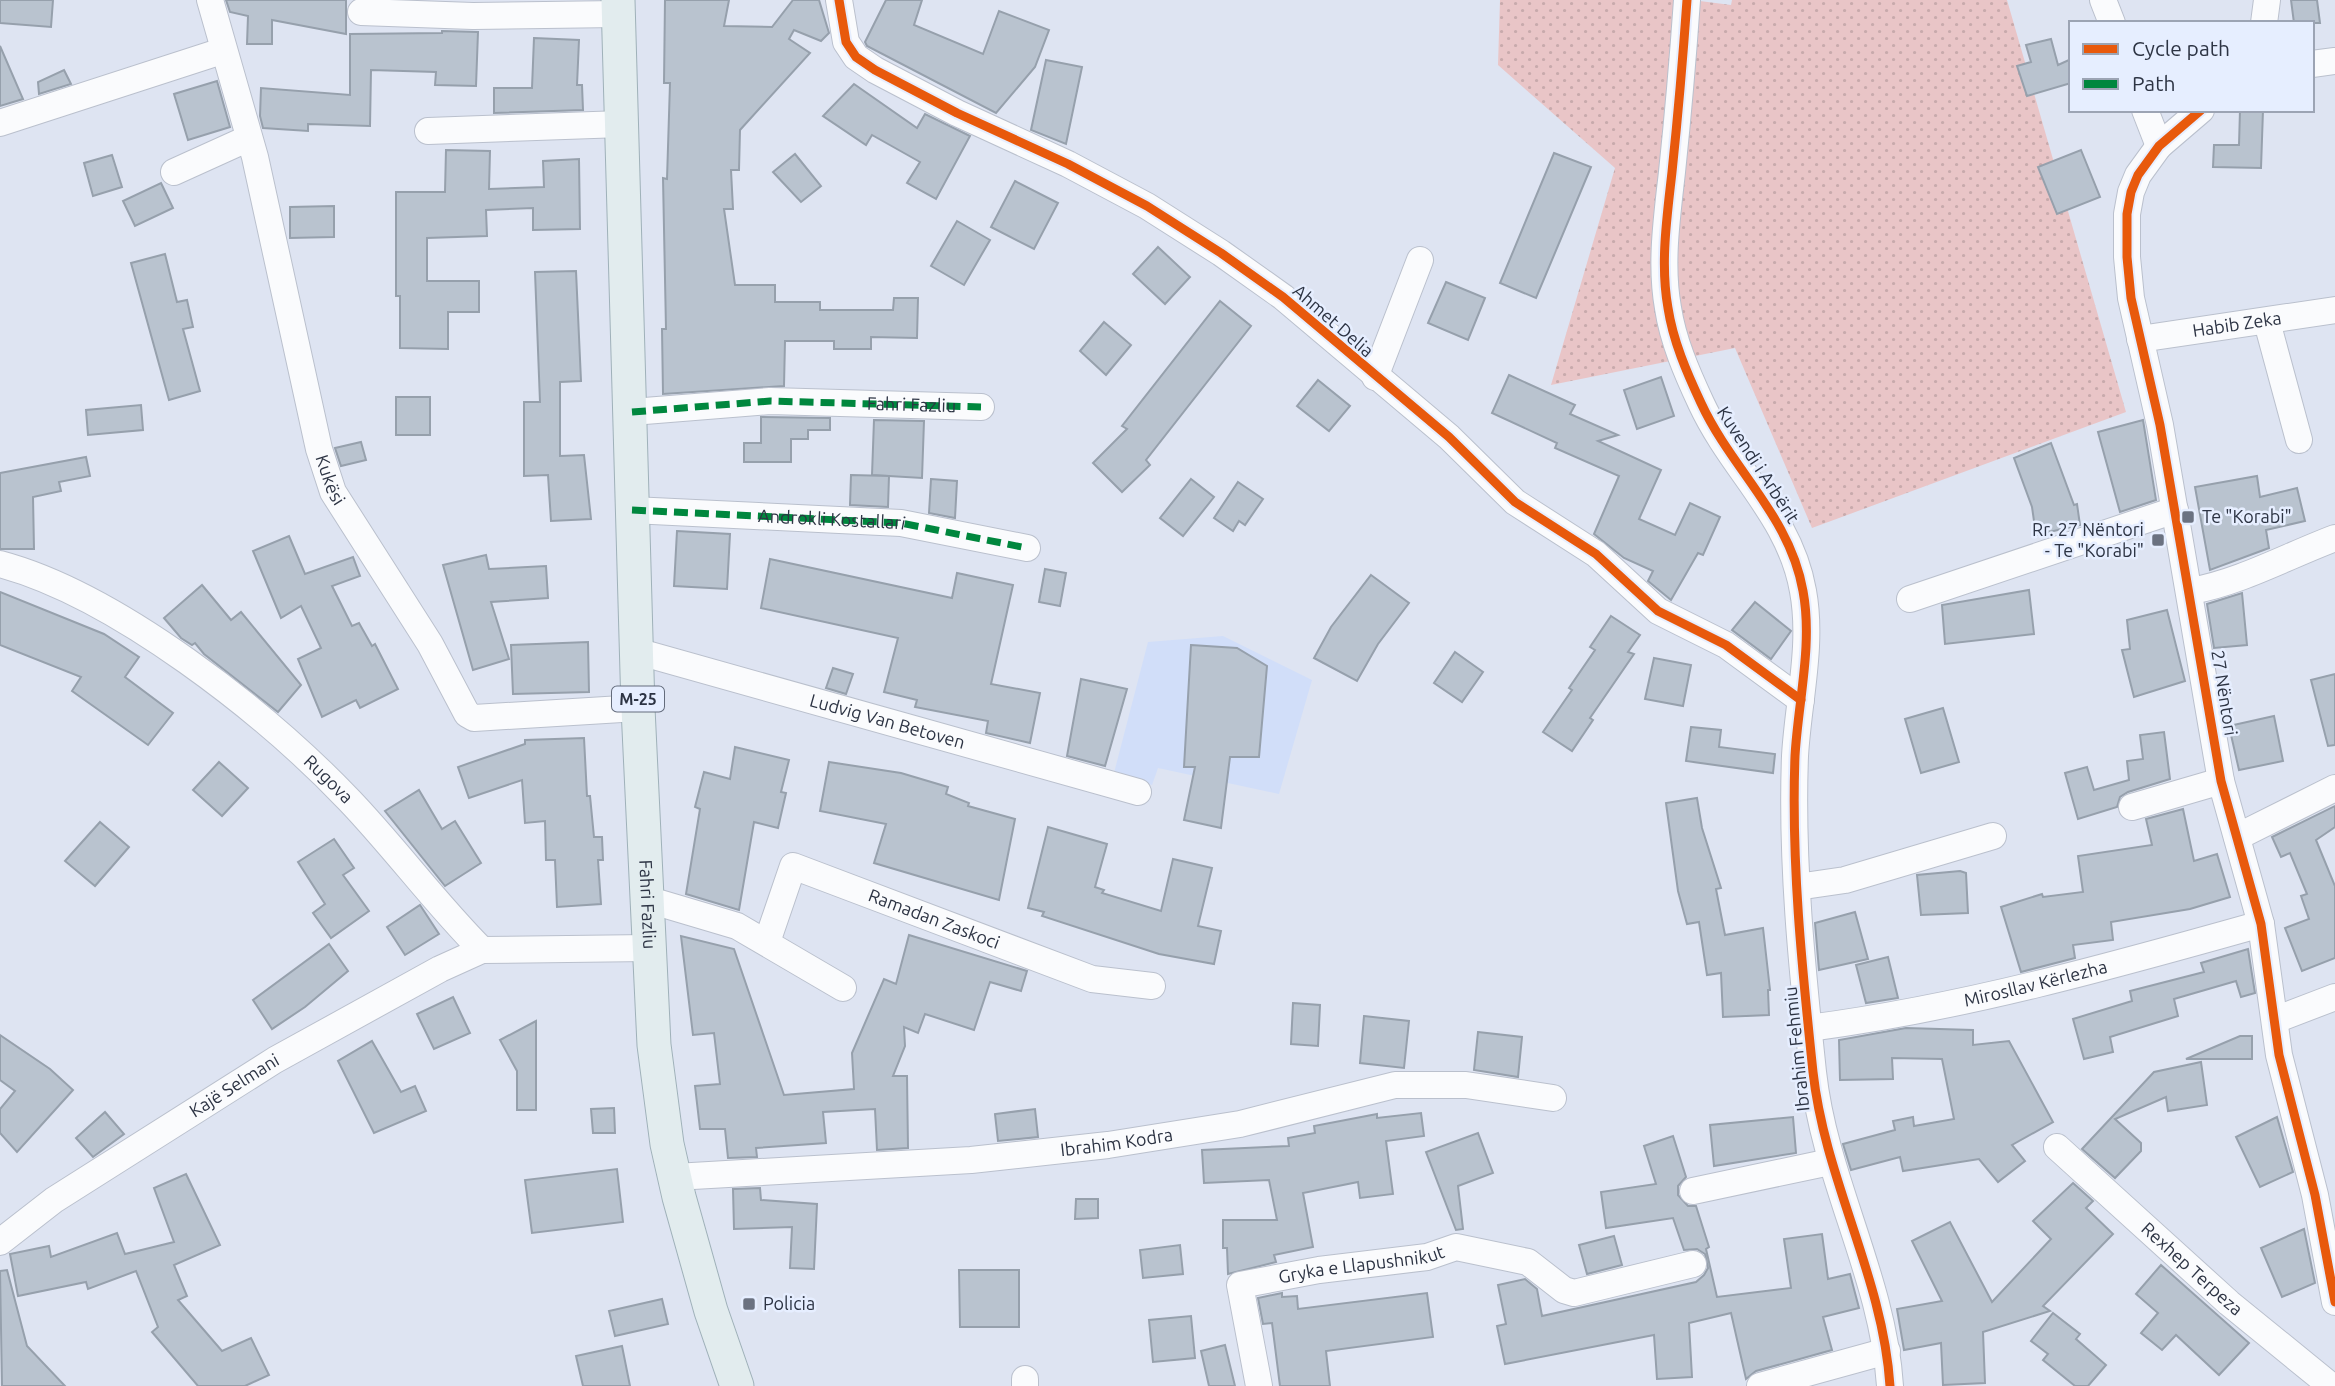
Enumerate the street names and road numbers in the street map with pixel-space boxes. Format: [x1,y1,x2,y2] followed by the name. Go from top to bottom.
[1289,280,1378,360] street label: Ahmet Delia
[2191,307,2283,340] street label: Habib Zeka
[867,393,956,415] street label: Fahri Fazliu
[1714,402,1804,526] street label: Kuvendi i Arbërit
[313,452,350,508] street label: Kukësi
[758,505,907,533] street label: Androkli Kostallari
[2208,649,2242,737] street label: 27 Nëntori
[612,686,664,712] road number: M-25
[808,689,967,752] street label: Ludvig Van Betoven
[300,750,358,807] street label: Rugova
[636,859,660,950] street label: Fahri Fazliu
[866,884,1003,952] street label: Ramadan Zaskoci
[1962,956,2109,1010] street label: Mirosllav Kërlezha
[1780,986,1813,1112] street label: Ibrahim Fehmiu
[185,1049,282,1121] street label: Kajë Selmani
[1059,1124,1174,1159] street label: Ibrahim Kodra
[2138,1218,2247,1319] street label: Rexhep Terpeza
[1277,1241,1447,1286] street label: Gryka e Llapushnikut

